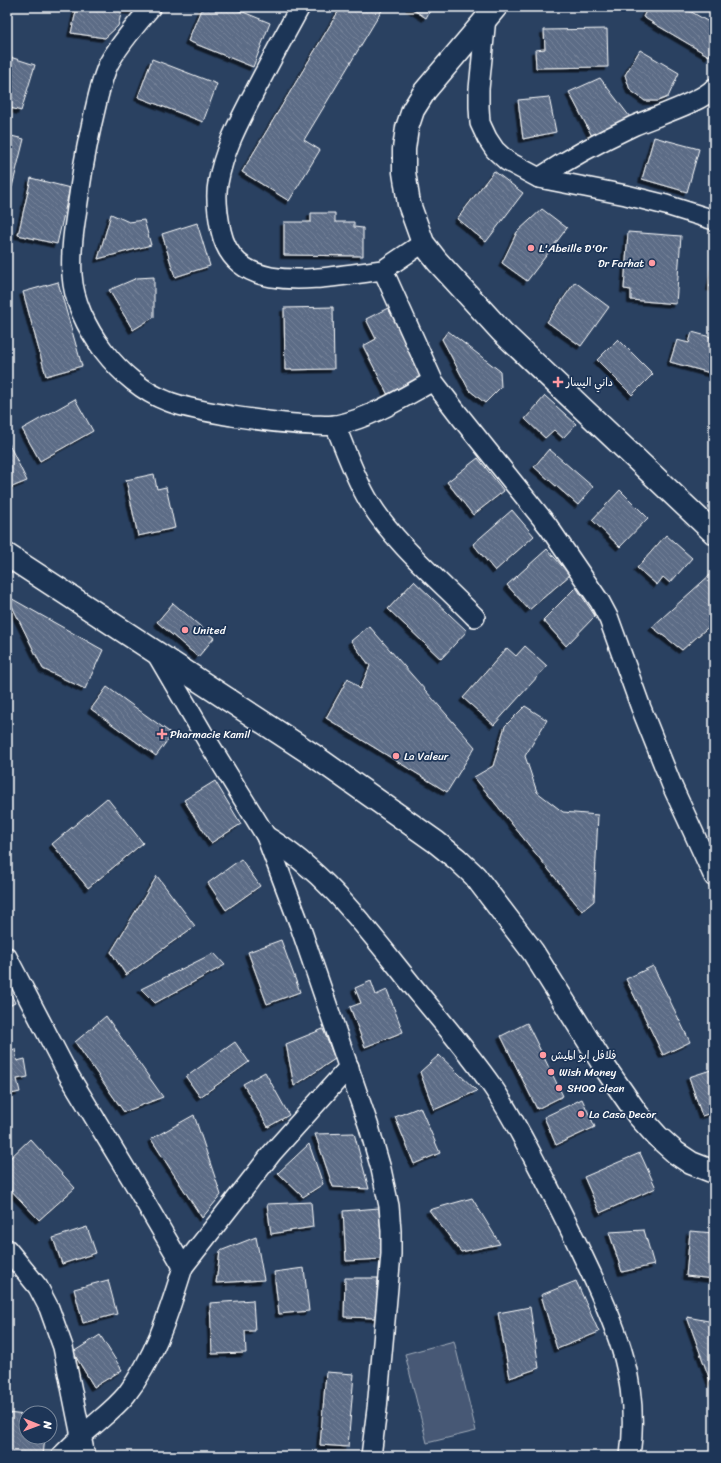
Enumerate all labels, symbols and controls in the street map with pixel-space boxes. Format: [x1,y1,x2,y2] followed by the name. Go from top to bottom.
[539,239,608,258] place label: L'Abeille D'Or
[526,243,536,253] marker: L'Abeille D'Or
[598,254,644,273] place label: Dr Farhat
[647,258,657,268] marker: Dr Farhat
[565,373,613,393] place label: داني اليسار
[553,377,563,387] marker: داني اليسار
[193,621,227,640] place label: United
[180,625,190,635] marker: United
[170,725,251,744] place label: Pharmacie Kamil
[157,729,167,739] marker: Pharmacie Kamil
[404,747,450,766] place label: La Valeur
[391,751,401,761] marker: La Valeur
[551,1046,616,1065] place label: فلافل ابو الميش
[538,1050,548,1060] marker: فلافل ابو الميش
[559,1063,616,1082] place label: Wish Money
[546,1067,556,1077] marker: Wish Money
[567,1079,625,1098] place label: SHOO clean
[554,1083,564,1093] marker: SHOO clean
[589,1105,657,1124] place label: La Casa Decor
[576,1109,586,1119] marker: La Casa Decor
[18,1405,58,1445] north arrow
[38,1420,57,1430] text: N

